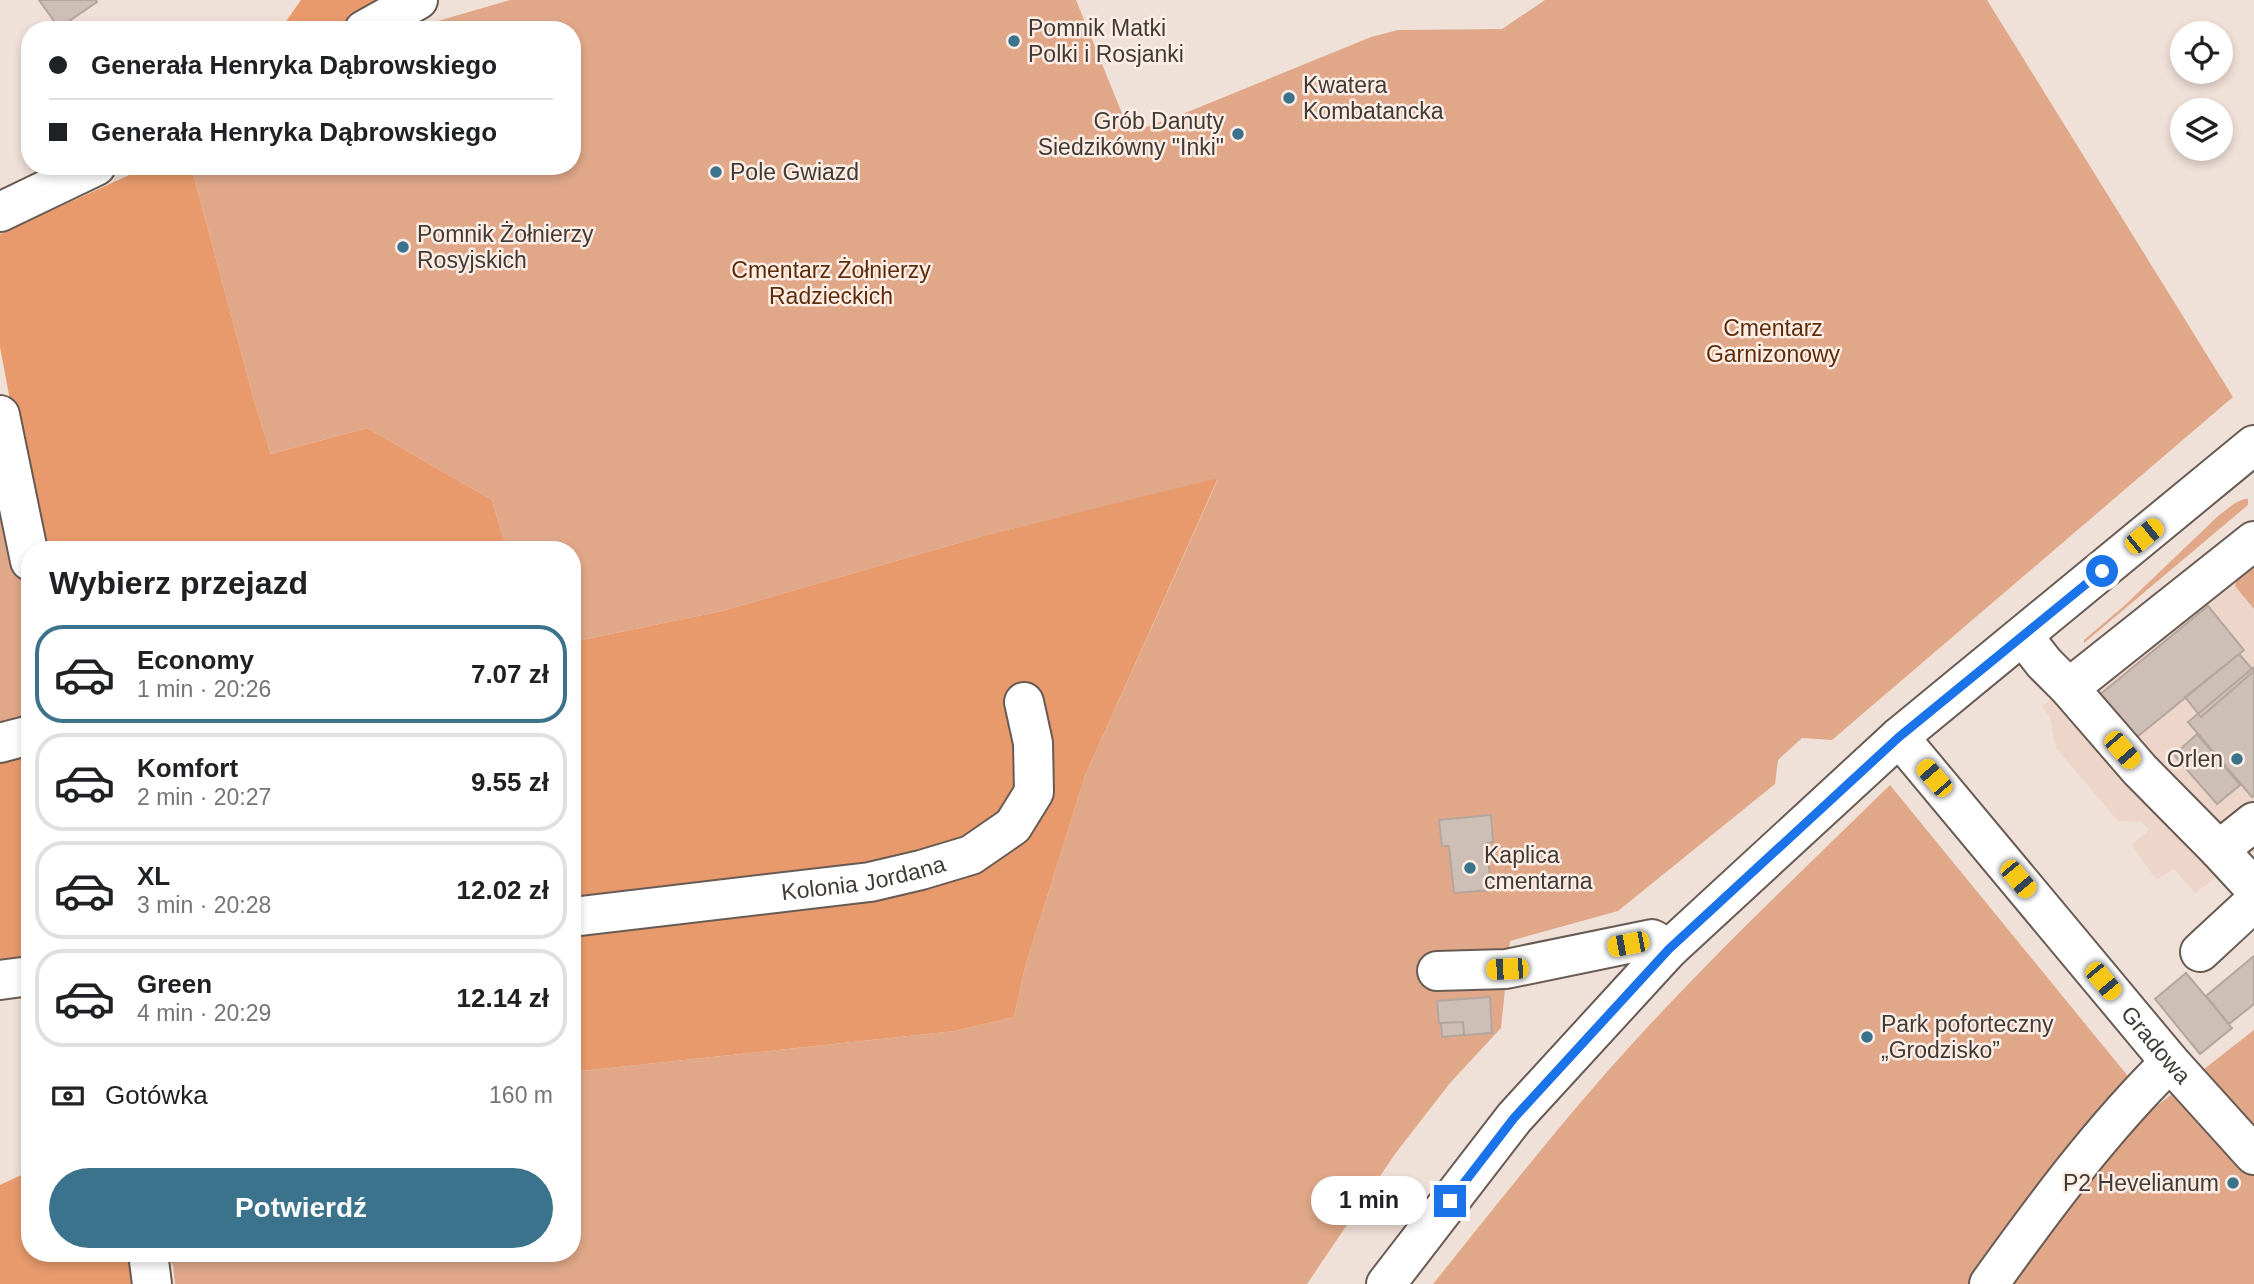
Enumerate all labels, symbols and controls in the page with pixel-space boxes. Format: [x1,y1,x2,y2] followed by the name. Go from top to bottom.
[1028,15,1184,67] place label: Pomnik Matki Polki i Rosjanki
[2170,21,2233,161] map controls
[2170,21,2233,84] button: locate
[1006,33,1022,49] marker: Pomnik Matki Polki i Rosjanki
[91,50,497,80] text: Generała Henryka Dąbrowskiego
[1303,72,1444,124] place label: Kwatera Kombatancka
[1281,90,1297,106] marker: Kwatera Kombatancka
[2170,98,2233,161] button: layers
[1038,108,1224,160] place label: Grób Danuty Siedzikówny "Inki"
[91,117,497,147] text: Generała Henryka Dąbrowskiego
[1230,126,1246,142] marker: Grób Danuty Siedzikówny "Inki"
[730,159,859,185] place label: Pole Gwiazd
[708,164,724,180] marker: Pole Gwiazd
[417,221,594,273] place label: Pomnik Żołnierzy Rosyjskich
[395,239,411,255] marker: Pomnik Żołnierzy Rosyjskich
[731,257,931,309] park label: Cmentarz Żołnierzy Radzieckich
[1706,315,1841,367] park label: Cmentarz Garnizonowy
[2122,515,2167,557] car
[2086,555,2118,587] route start
[49,565,308,601] text: Wybierz przejazd
[53,643,116,706] icon: car
[137,645,254,675] text: Economy
[471,659,549,689] text: 7.07 zł
[137,676,271,702] text: 1 min · 20:26
[2101,727,2144,773] car
[2167,746,2223,772] place label: Orlen
[53,751,116,814] icon: car
[2229,751,2245,767] marker: Orlen
[137,753,238,783] text: Komfort
[1913,755,1956,801] car
[471,767,549,797] text: 9.55 zł
[137,784,271,810] text: 2 min · 20:27
[1484,842,1593,894] place label: Kaplica cmentarna
[780,850,949,905] street label: Kolonia Jordana
[1997,856,2040,902] car
[53,859,116,922] icon: car
[1462,860,1478,876] marker: Kaplica cmentarna
[137,861,170,891] text: XL
[456,875,549,905] text: 12.02 zł
[137,892,271,918] text: 3 min · 20:28
[1606,930,1651,958] car
[1486,958,1529,980] car
[2082,958,2125,1004] car
[53,967,116,1030] icon: car
[137,969,212,999] text: Green
[456,983,549,1013] text: 12.14 zł
[137,1000,271,1026] text: 4 min · 20:29
[2116,1001,2196,1089] street label: Gradowa
[1881,1011,2054,1063] place label: Park poforteczny „Grodzisko”
[1859,1029,1875,1045] marker: Park poforteczny „Grodzisko”
[49,1077,87,1115] icon: cash
[105,1080,208,1110] text: Gotówka
[489,1082,553,1108] text: 160 m
[49,1168,553,1248] button: Potwierdź
[2063,1170,2219,1196] place label: P2 Hevelianum
[2225,1175,2241,1191] marker: P2 Hevelianum
[1310,1176,1426,1226] callout: 1 min
[1434,1185,1466,1217] route end
[1339,1187,1399,1213] text: 1 min

